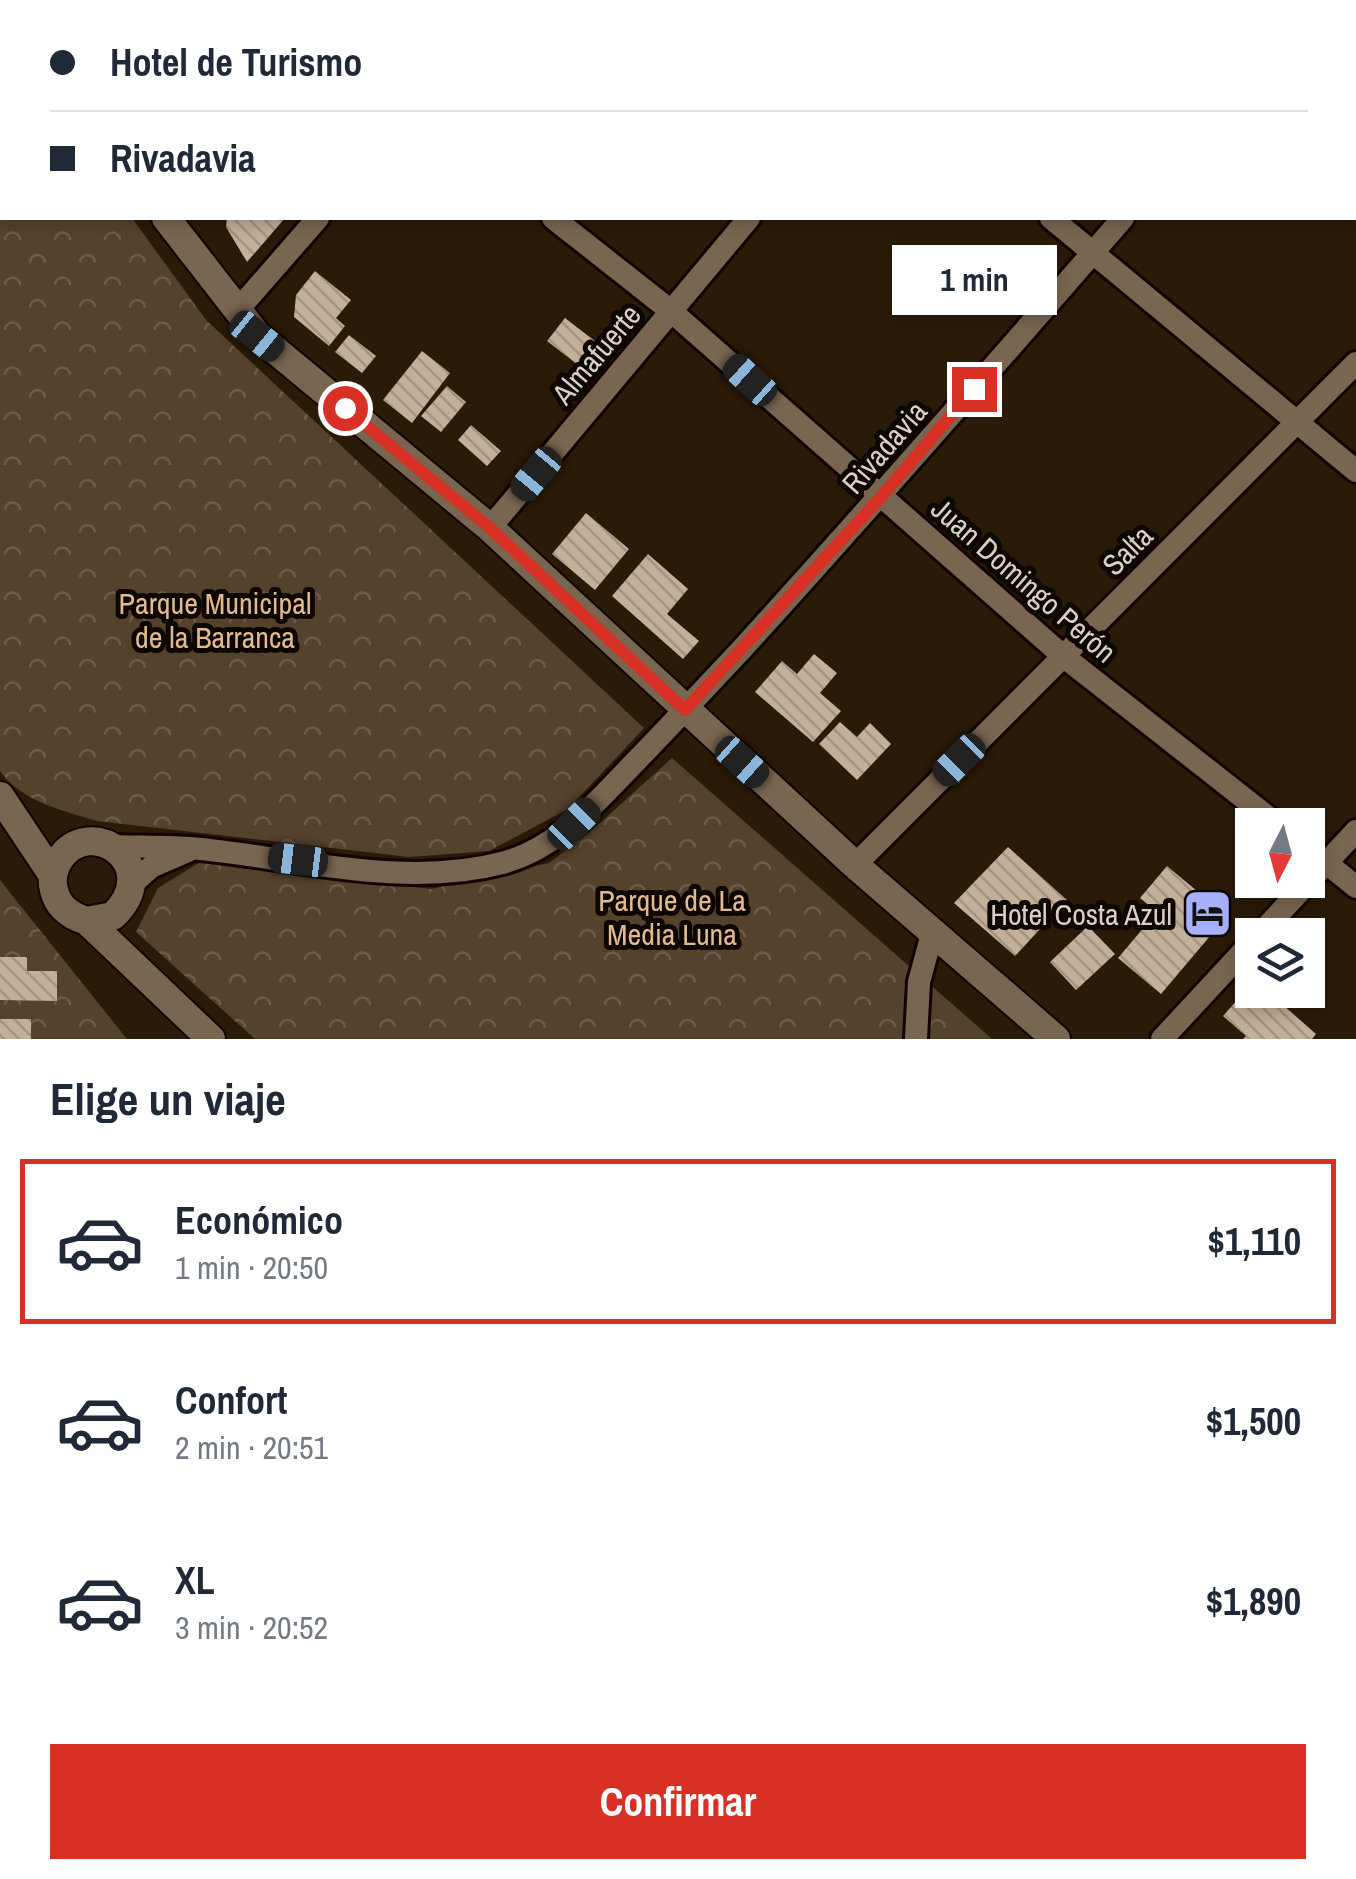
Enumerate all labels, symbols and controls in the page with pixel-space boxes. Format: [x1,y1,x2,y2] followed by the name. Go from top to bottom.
[110,37,362,88] text: Hotel de Turismo
[110,133,256,184] text: Rivadavia
[892,244,1056,314] callout: 1 min
[940,258,1009,301] text: 1 min
[542,296,650,413] street label: Almafuerte
[224,305,290,367] car
[718,349,782,411] car
[952,367,997,412] route end
[323,386,368,431] route start
[833,392,936,502] street label: Rivadavia
[505,441,567,507] car
[923,489,1125,671] street label: Juan Domingo Perón
[1093,516,1161,584] street label: Salta
[119,583,311,657] park label: Parque Municipal de la Barranca
[927,728,991,792] car
[710,731,774,793] car
[542,792,606,856] car
[1235,808,1325,898] north arrow
[1235,808,1325,1008] map controls
[266,841,330,879] car
[598,880,746,954] park label: Parque de La Media Luna
[1181,888,1233,940] hotel icon: Hotel Costa Azul
[990,894,1172,934] place label: Hotel Costa Azul
[1235,918,1325,1008] button: layers
[50,1068,286,1129] text: Elige un viaje
[175,1195,343,1246] text: Económico
[55,1197,145,1287] icon: car
[1207,1216,1301,1267] text: $1,110
[175,1246,328,1289] text: 1 min · 20:50
[175,1375,287,1426] text: Confort
[55,1377,145,1467] icon: car
[1206,1396,1301,1447] text: $1,500
[175,1426,328,1469] text: 2 min · 20:51
[175,1555,215,1606] text: XL
[55,1557,145,1647] icon: car
[1206,1576,1301,1627] text: $1,890
[175,1606,328,1649] text: 3 min · 20:52
[50,1744,1306,1859] button: Confirmar

